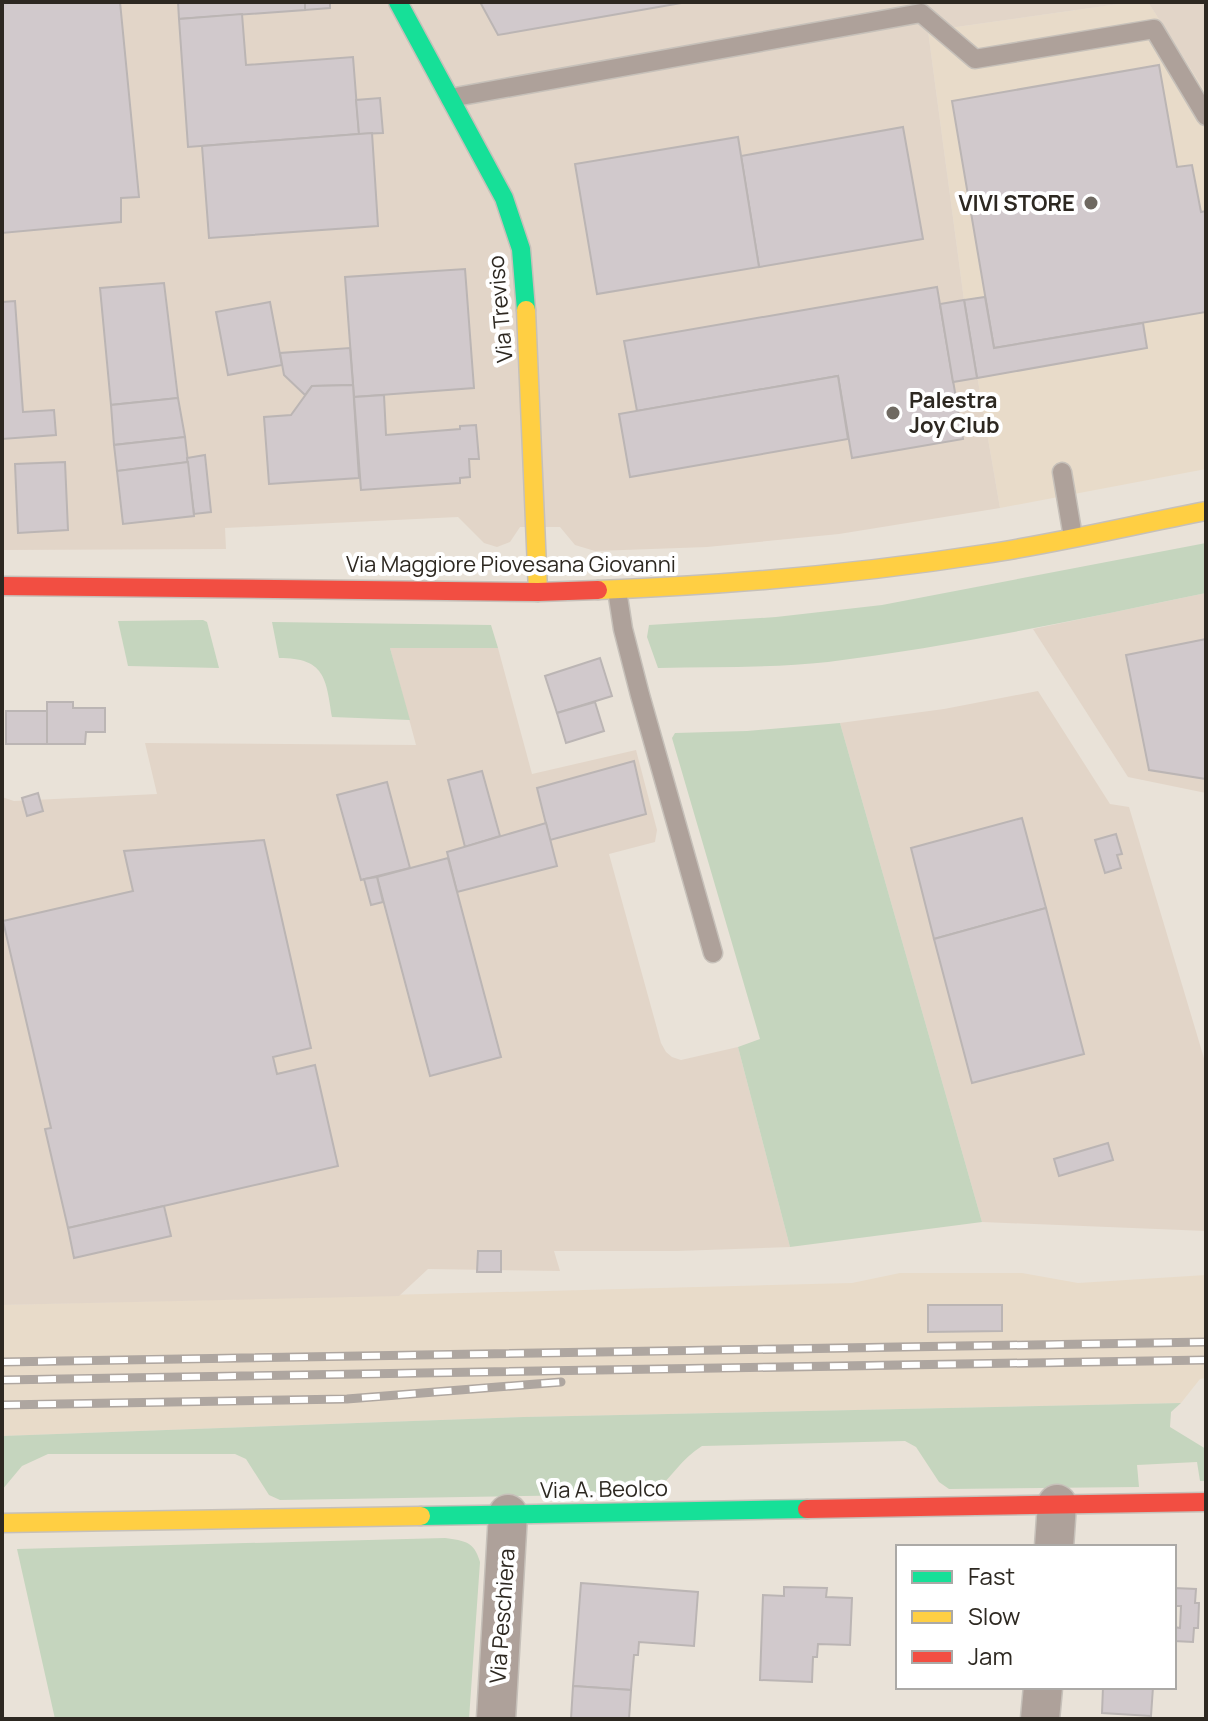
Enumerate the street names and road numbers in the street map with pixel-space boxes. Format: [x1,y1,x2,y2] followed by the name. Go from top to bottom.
[480,254,520,364] street label: Via Treviso
[346,549,676,579] street label: Via Maggiore Piovesana Giovanni
[540,1473,668,1505] street label: Via A. Beolco
[482,1548,522,1684] street label: Via Peschiera

